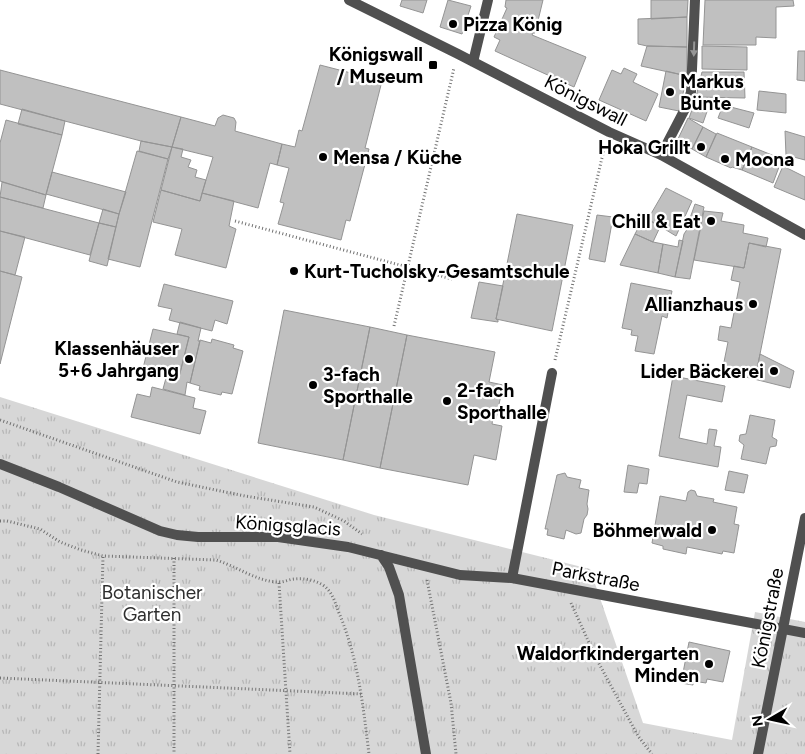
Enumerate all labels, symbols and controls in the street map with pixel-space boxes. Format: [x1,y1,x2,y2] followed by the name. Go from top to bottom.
[463,13,563,36] place label: Pizza König
[447,18,459,30] marker: Pizza König
[689,41,697,57] one-way arrow
[329,43,423,88] place label: Königswall / Museum
[427,59,439,71] marker: Königswall / Museum
[540,70,631,131] street label: Königswall
[680,70,744,115] place label: Markus Bünte
[664,86,676,98] marker: Markus Bünte
[598,136,691,159] place label: Hoka Grillt
[695,141,707,153] marker: Hoka Grillt
[333,146,462,169] place label: Mensa / Küche
[735,148,794,171] place label: Moona
[317,151,329,163] marker: Mensa / Küche
[719,153,731,165] marker: Moona
[612,210,701,233] place label: Chill & Eat
[705,215,717,227] marker: Chill & Eat
[304,260,570,283] place label: Kurt-Tucholsky-Gesamtschule
[288,265,300,277] marker: Kurt-Tucholsky-Gesamtschule
[645,293,743,316] place label: Allianzhaus
[747,298,759,310] marker: Allianzhaus
[54,337,179,382] place label: Klassenhäuser 5+6 Jahrgang
[183,353,195,365] marker: Klassenhäuser 5+6 Jahrgang
[640,360,764,383] place label: Lider Bäckerei
[323,363,413,408] place label: 3-fach Sporthalle
[768,365,780,377] marker: Lider Bäckerei
[307,379,319,391] marker: 3-fach Sporthalle
[457,379,547,424] place label: 2-fach Sporthalle
[441,395,453,407] marker: 2-fach Sporthalle
[234,510,342,541] street label: Königsglacis
[593,519,702,542] place label: Böhmerwald
[706,524,718,536] marker: Böhmerwald
[550,557,642,596] street label: Parkstraße
[746,566,788,670] street label: Königstraße
[102,581,203,626] park label: Botanischer Garten
[517,642,699,687] place label: Waldorfkindergarten Minden
[703,658,715,670] marker: Waldorfkindergarten Minden
[745,694,795,744] north arrow
[748,714,767,728] text: N

